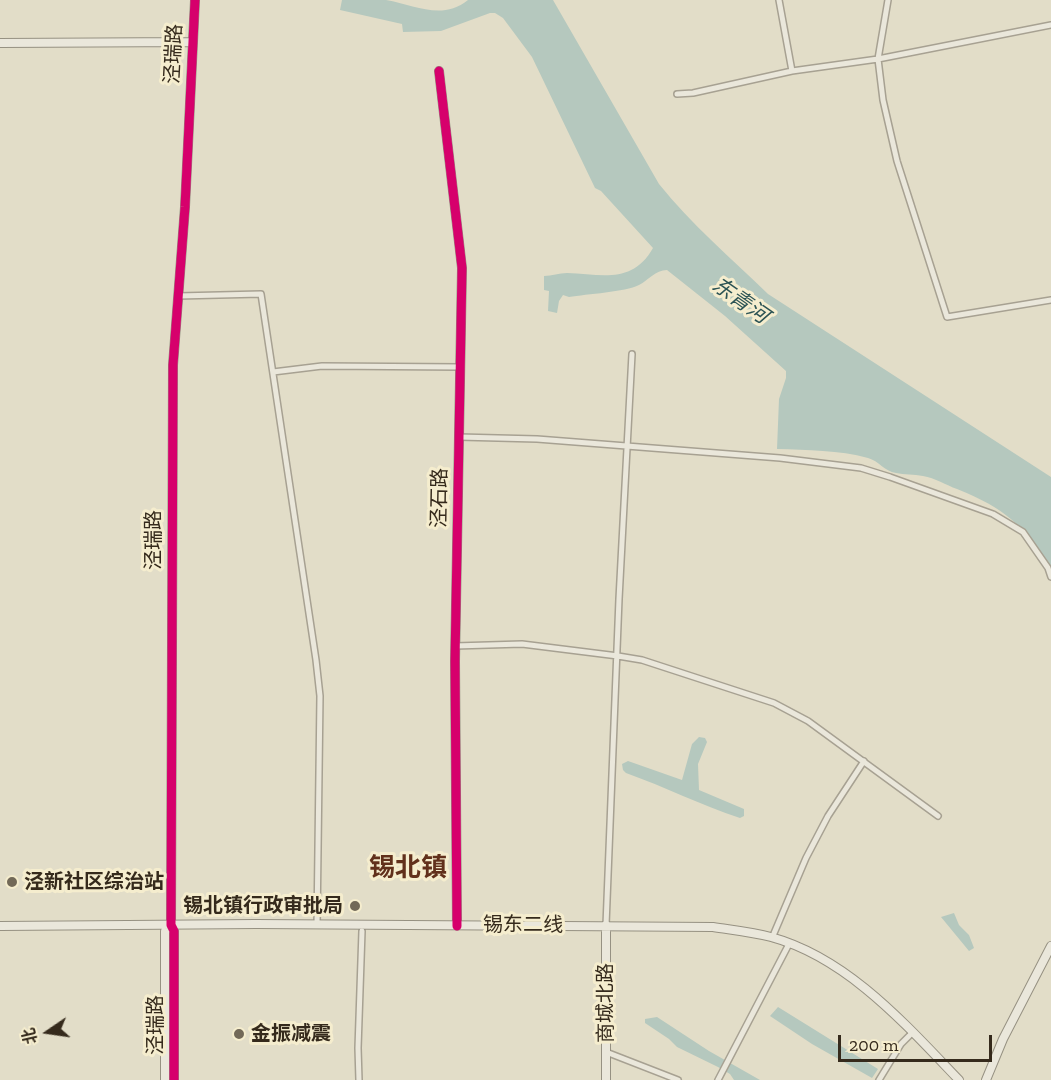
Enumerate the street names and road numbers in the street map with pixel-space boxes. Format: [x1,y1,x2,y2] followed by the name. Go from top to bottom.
[160,23,188,85] street label: 泾瑞路
[427,468,453,528] street label: 泾石路
[142,510,166,570] street label: 泾瑞路
[483,913,563,937] street label: 锡东二线
[594,963,618,1043] street label: 商城北路
[144,995,168,1055] street label: 泾瑞路

